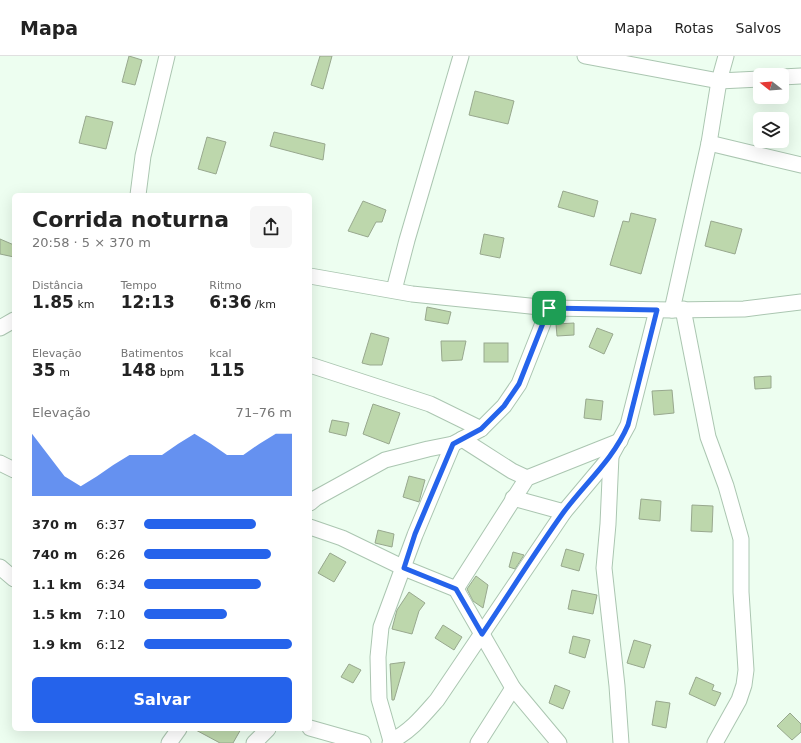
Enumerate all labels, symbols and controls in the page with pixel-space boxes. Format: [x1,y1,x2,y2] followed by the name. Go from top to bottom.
[20,17,78,39] text: Mapa
[614,20,652,36] text: Mapa
[674,20,714,36] text: Rotas
[736,20,781,36] text: Salvos
[753,68,789,104] north arrow
[753,68,789,148] map controls
[753,112,789,148] button: layers
[250,206,292,248] button: share
[32,207,229,232] text: Corrida noturna
[32,235,151,250] text: 20:58 · 5 × 370 m
[32,279,83,292] text: Distância
[121,279,157,292] text: Tempo
[209,279,242,292] text: Ritmo
[532,291,566,325] pin
[32,292,74,312] text: 1.85
[121,292,175,312] text: 12:13
[209,292,252,312] text: 6:36
[538,297,560,319] icon: arrive
[74,298,95,311] text: km
[252,298,276,311] text: /km
[32,347,82,360] text: Elevação
[121,347,184,360] text: Batimentos
[209,347,232,360] text: kcal
[32,360,56,380] text: 35
[121,360,156,380] text: 148
[209,360,245,380] text: 115
[56,366,70,379] text: m
[156,366,184,379] text: bpm
[32,405,91,420] text: Elevação
[236,405,292,420] text: 71–76 m
[32,517,77,532] text: 370 m
[96,517,125,532] text: 6:37
[32,547,77,562] text: 740 m
[96,547,125,562] text: 6:26
[32,577,82,592] text: 1.1 km
[96,577,125,592] text: 6:34
[32,607,82,622] text: 1.5 km
[96,607,125,622] text: 7:10
[32,637,82,652] text: 1.9 km
[96,637,125,652] text: 6:12
[32,677,292,723] button: Salvar

